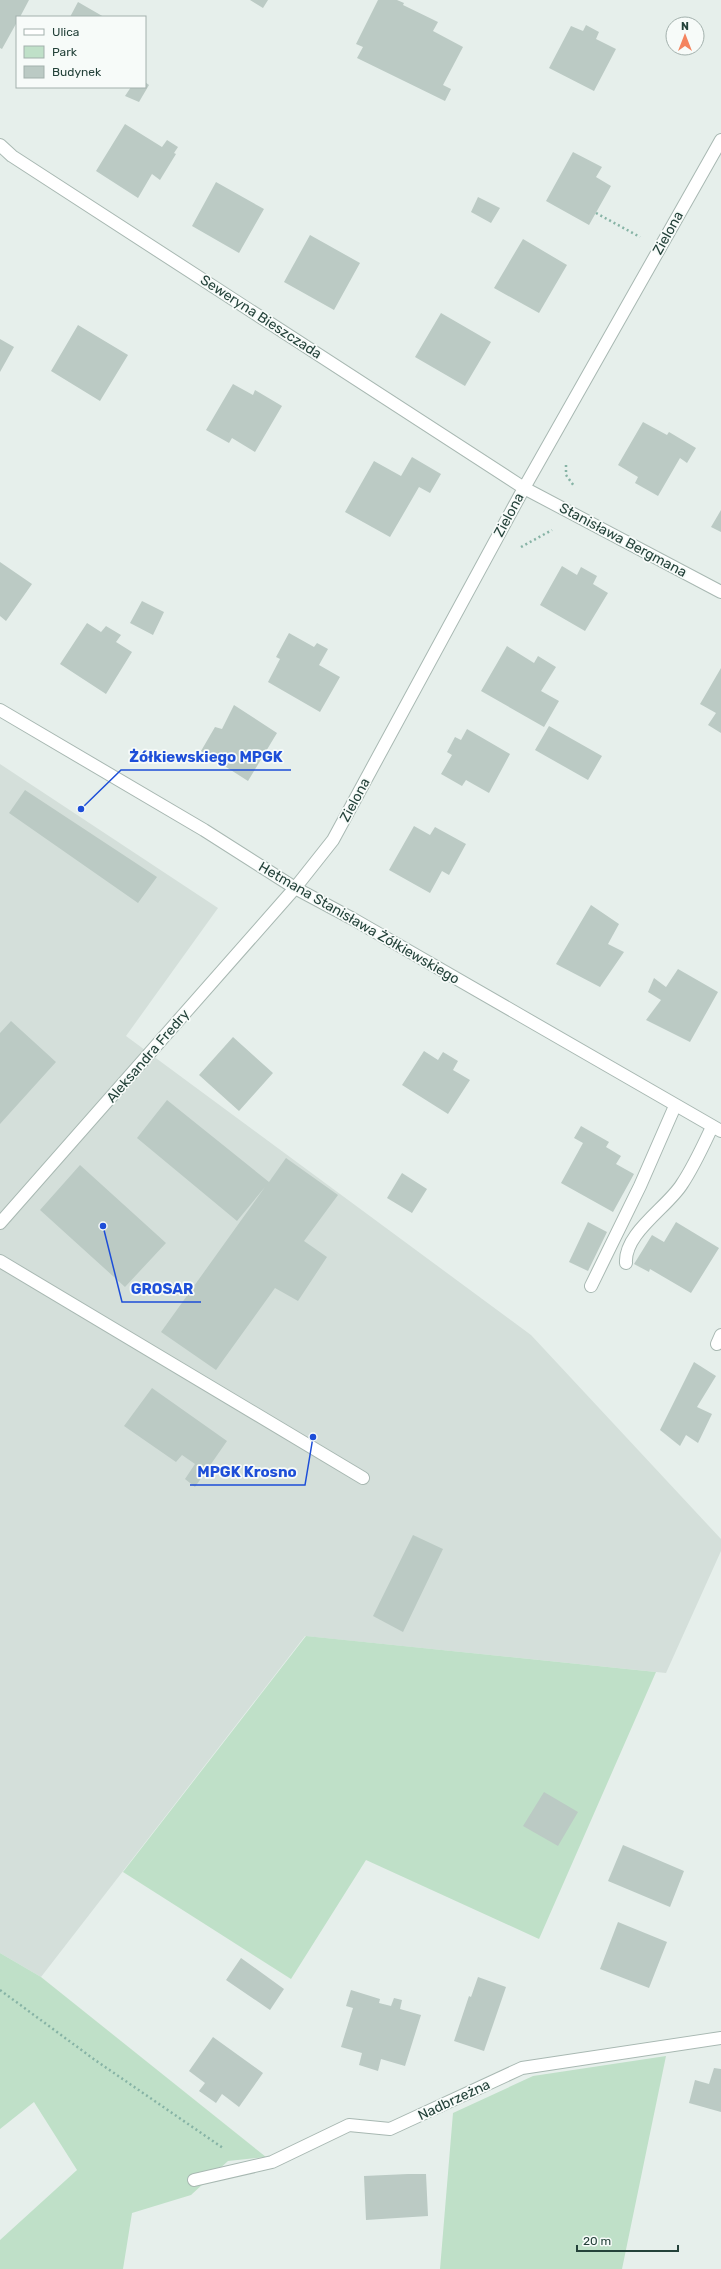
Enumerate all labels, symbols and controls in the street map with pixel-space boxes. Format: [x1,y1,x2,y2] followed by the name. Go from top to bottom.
[16,16,146,88] legend
[665,16,705,56] north arrow
[681,20,689,33] text: N
[52,25,79,39] text: Ulica
[52,45,78,59] text: Park
[52,65,102,79] text: Budynek
[649,208,687,258] street label: Zielona
[197,271,325,363] street label: Seweryna Bieszczada
[490,490,528,540] street label: Zielona
[556,499,690,581] street label: Stanisława Bergmana
[121,743,291,770] callout: Żółkiewskiego MPGK
[129,748,283,766] text: Żółkiewskiego MPGK
[336,775,374,825] street label: Zielona
[256,858,462,988] street label: Hetmana Stanisława Żółkiewskiego
[103,1006,193,1106] street label: Aleksandra Fredry
[122,1275,201,1302] callout: GROSAR
[131,1280,193,1298] text: GROSAR
[190,1458,305,1485] callout: MPGK Krosno
[197,1463,297,1481] text: MPGK Krosno
[415,2076,493,2124] street label: Nadbrzeżna
[577,2227,678,2253] scale bar
[583,2234,611,2248] text: 20 m

